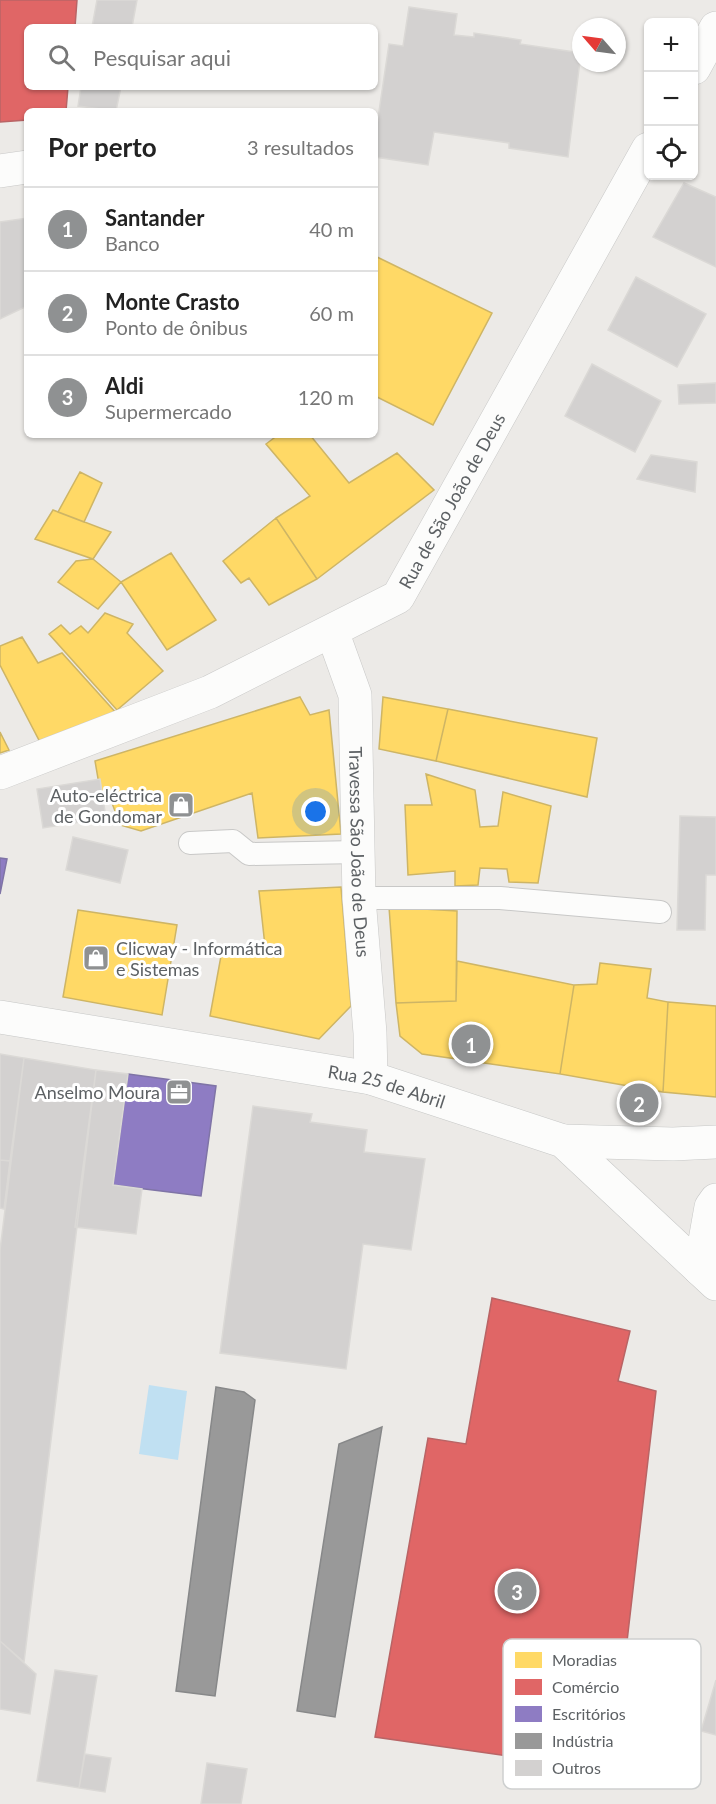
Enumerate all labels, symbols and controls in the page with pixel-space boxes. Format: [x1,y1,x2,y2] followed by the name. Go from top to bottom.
[572,18,626,72] north arrow
[644,18,698,180] map controls
[644,18,698,72] button: +
[24,24,378,90] search box
[45,41,78,74] icon: search
[93,44,231,71] text: Pesquisar aqui
[644,72,698,126] button: −
[644,126,698,180] button: locate
[48,131,157,163] text: Por perto
[247,135,354,159] text: 3 resultados
[105,204,205,231] text: Santander
[62,217,73,241] text: 1
[309,217,354,241] text: 40 m
[105,231,160,255] text: Banco
[105,288,240,315] text: Monte Crasto
[62,301,73,325] text: 2
[309,301,354,325] text: 60 m
[105,315,248,339] text: Ponto de ônibus
[105,372,144,399] text: Aldi
[62,385,73,409] text: 3
[298,385,354,409] text: 120 m
[105,399,232,423] text: Supermercado
[394,409,510,593] street label: Rua de São João de Deus
[345,746,375,958] street label: Travessa São João de Deus
[50,784,162,827] place label: Auto-eléctrica de Gondomar
[166,790,196,820] shop icon: Auto-eléctrica de Gondomar
[301,797,330,826] your location
[116,937,283,980] place label: Clicway - Informática e Sistemas
[81,943,111,973] shop icon: Clicway - Informática e Sistemas
[452,1022,490,1066] pin: 1
[326,1060,448,1113] street label: Rua 25 de Abril
[164,1077,194,1107] office icon: Anselmo Moura
[620,1080,658,1126] pin: 2
[35,1081,160,1103] place label: Anselmo Moura
[498,1568,536,1614] pin: 3
[503,1639,701,1789] legend
[552,1650,617,1669] text: Moradias
[552,1677,619,1696] text: Comércio
[552,1704,626,1723] text: Escritórios
[552,1731,613,1750] text: Indústria
[552,1758,601,1777] text: Outros

